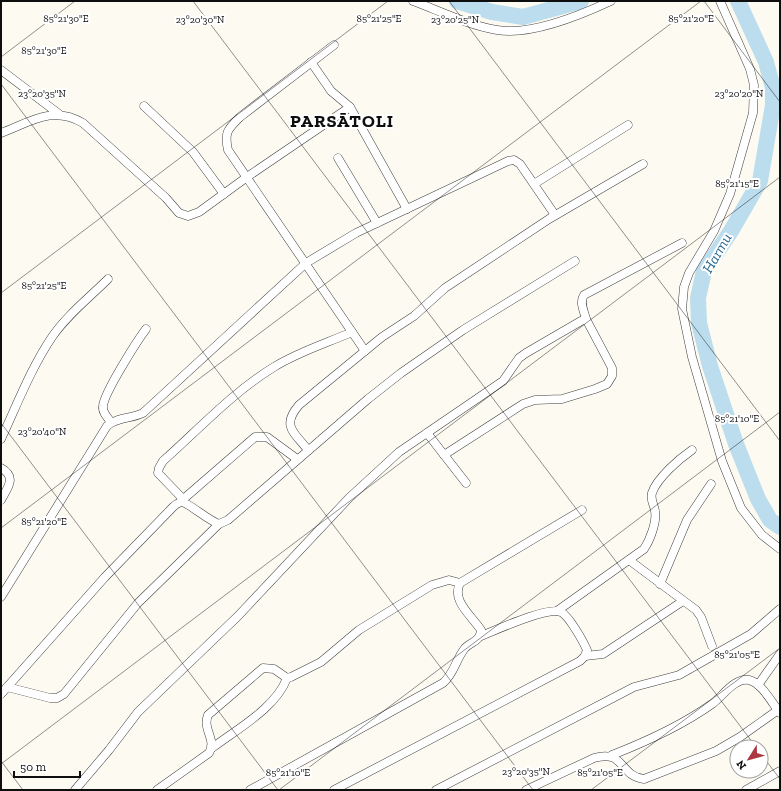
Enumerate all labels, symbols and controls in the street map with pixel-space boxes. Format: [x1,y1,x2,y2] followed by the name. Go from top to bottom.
[43,13,89,25] text: 85°21'30"E
[357,13,402,25] text: 85°21'25"E
[668,13,714,25] text: 85°21'20"E
[176,14,225,26] text: 23°20'30"N
[431,14,480,26] text: 23°20'25"N
[21,45,67,57] text: 85°21'30"E
[18,88,67,100] text: 23°20'35"N
[715,88,764,100] text: 23°20'20"N
[290,110,394,132] district label: PARSĀTOLI
[715,178,759,190] text: 85°21'15"E
[698,230,736,276] water label: Harmu
[22,280,67,292] text: 85°21'25"E
[715,413,759,425] text: 85°21'10"E
[18,426,67,438] text: 23°20'40"N
[21,516,67,528] text: 85°21'20"E
[714,649,760,661] text: 85°21'05"E
[729,739,769,779] north arrow
[14,753,80,779] scale bar
[733,757,749,772] text: N
[20,760,47,774] text: 50 m
[502,766,551,778] text: 23°20'35"N
[266,767,310,779] text: 85°21'10"E
[577,767,623,779] text: 85°21'05"E

